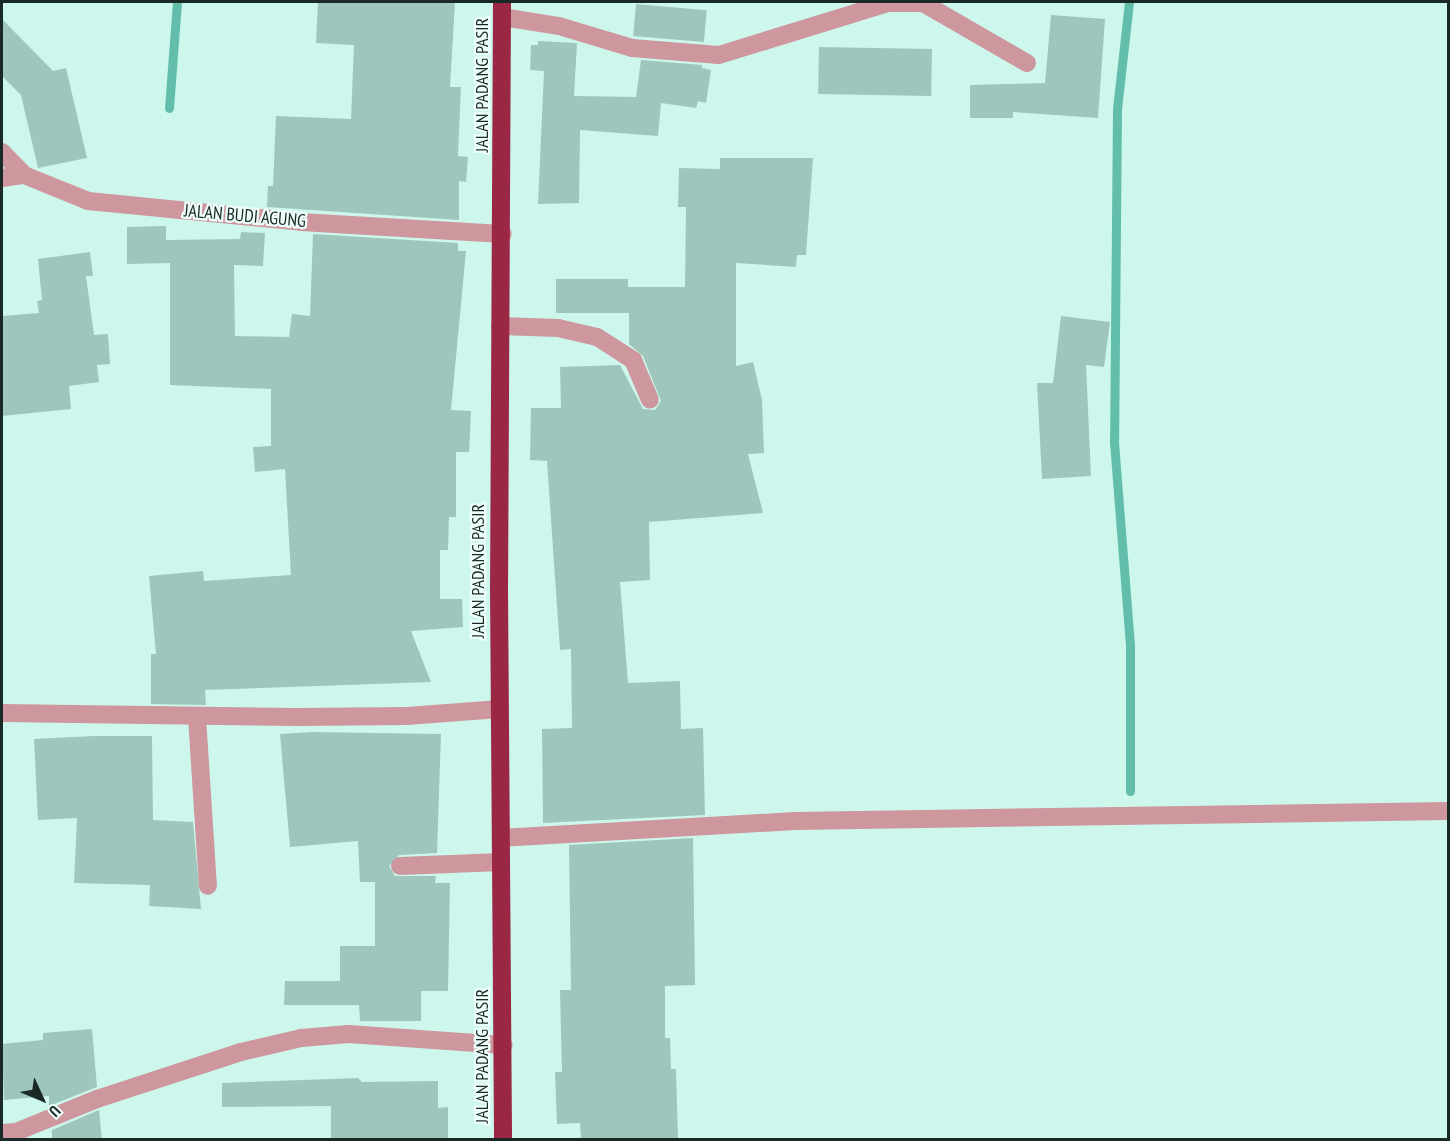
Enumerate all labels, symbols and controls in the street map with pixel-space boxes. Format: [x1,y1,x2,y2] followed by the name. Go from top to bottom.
[471,18,493,152] street label: JALAN PADANG PASIR
[183,200,307,232] street label: JALAN BUDI AGUNG
[467,504,489,638] street label: JALAN PADANG PASIR
[471,989,493,1123] street label: JALAN PADANG PASIR
[12,1069,72,1129] north arrow
[45,1102,65,1121] text: U

